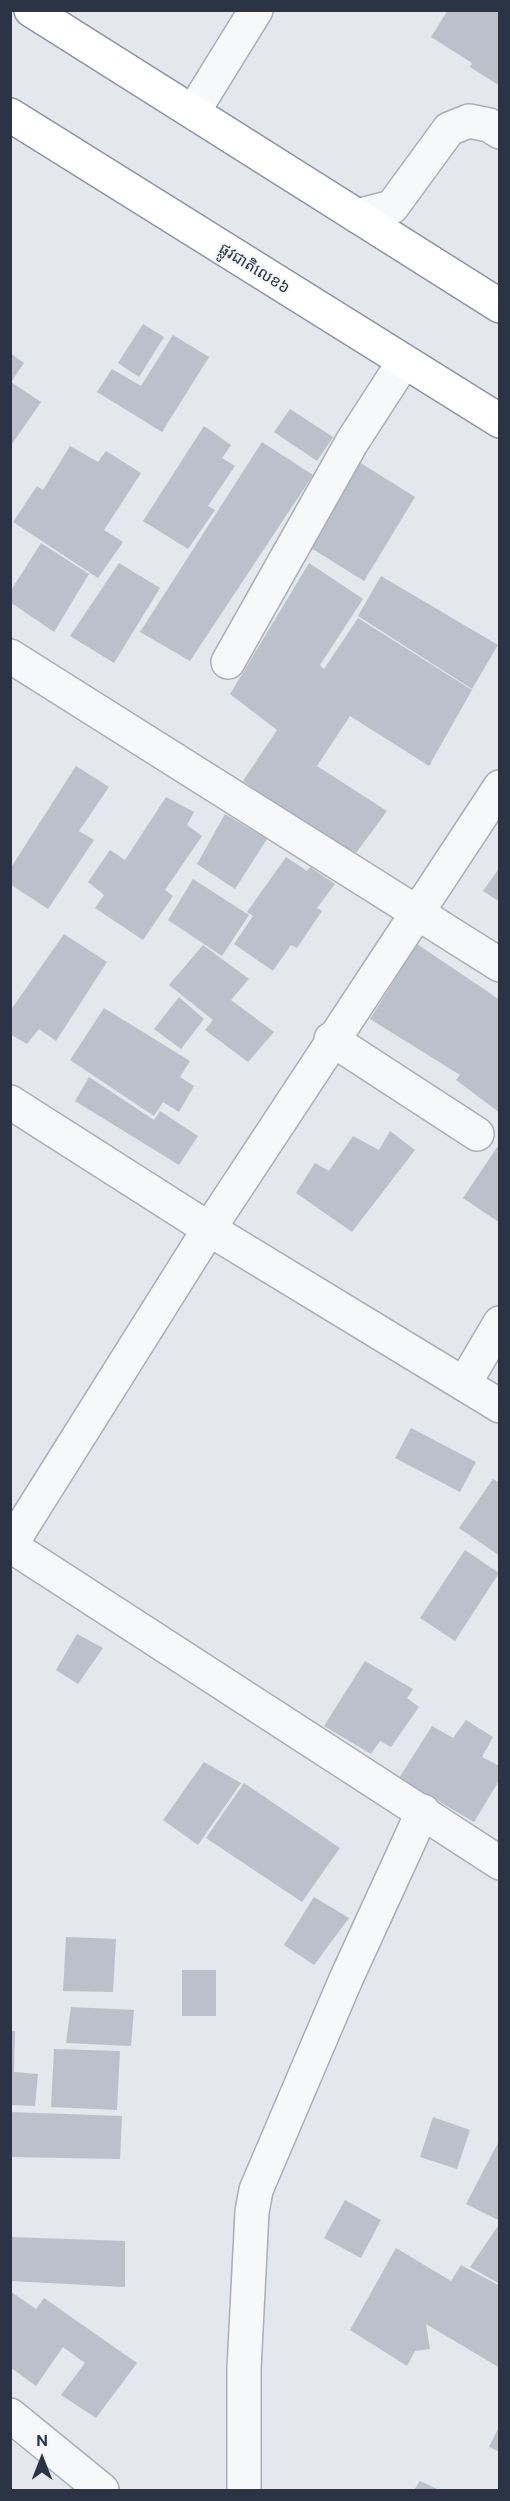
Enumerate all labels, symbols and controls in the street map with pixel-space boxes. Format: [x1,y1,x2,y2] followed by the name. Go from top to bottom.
[215,240,293,298] street label: ផ្លូវជាតិលេខ៦
[12,2429,72,2489] north arrow
[36,2430,48,2451] text: N

